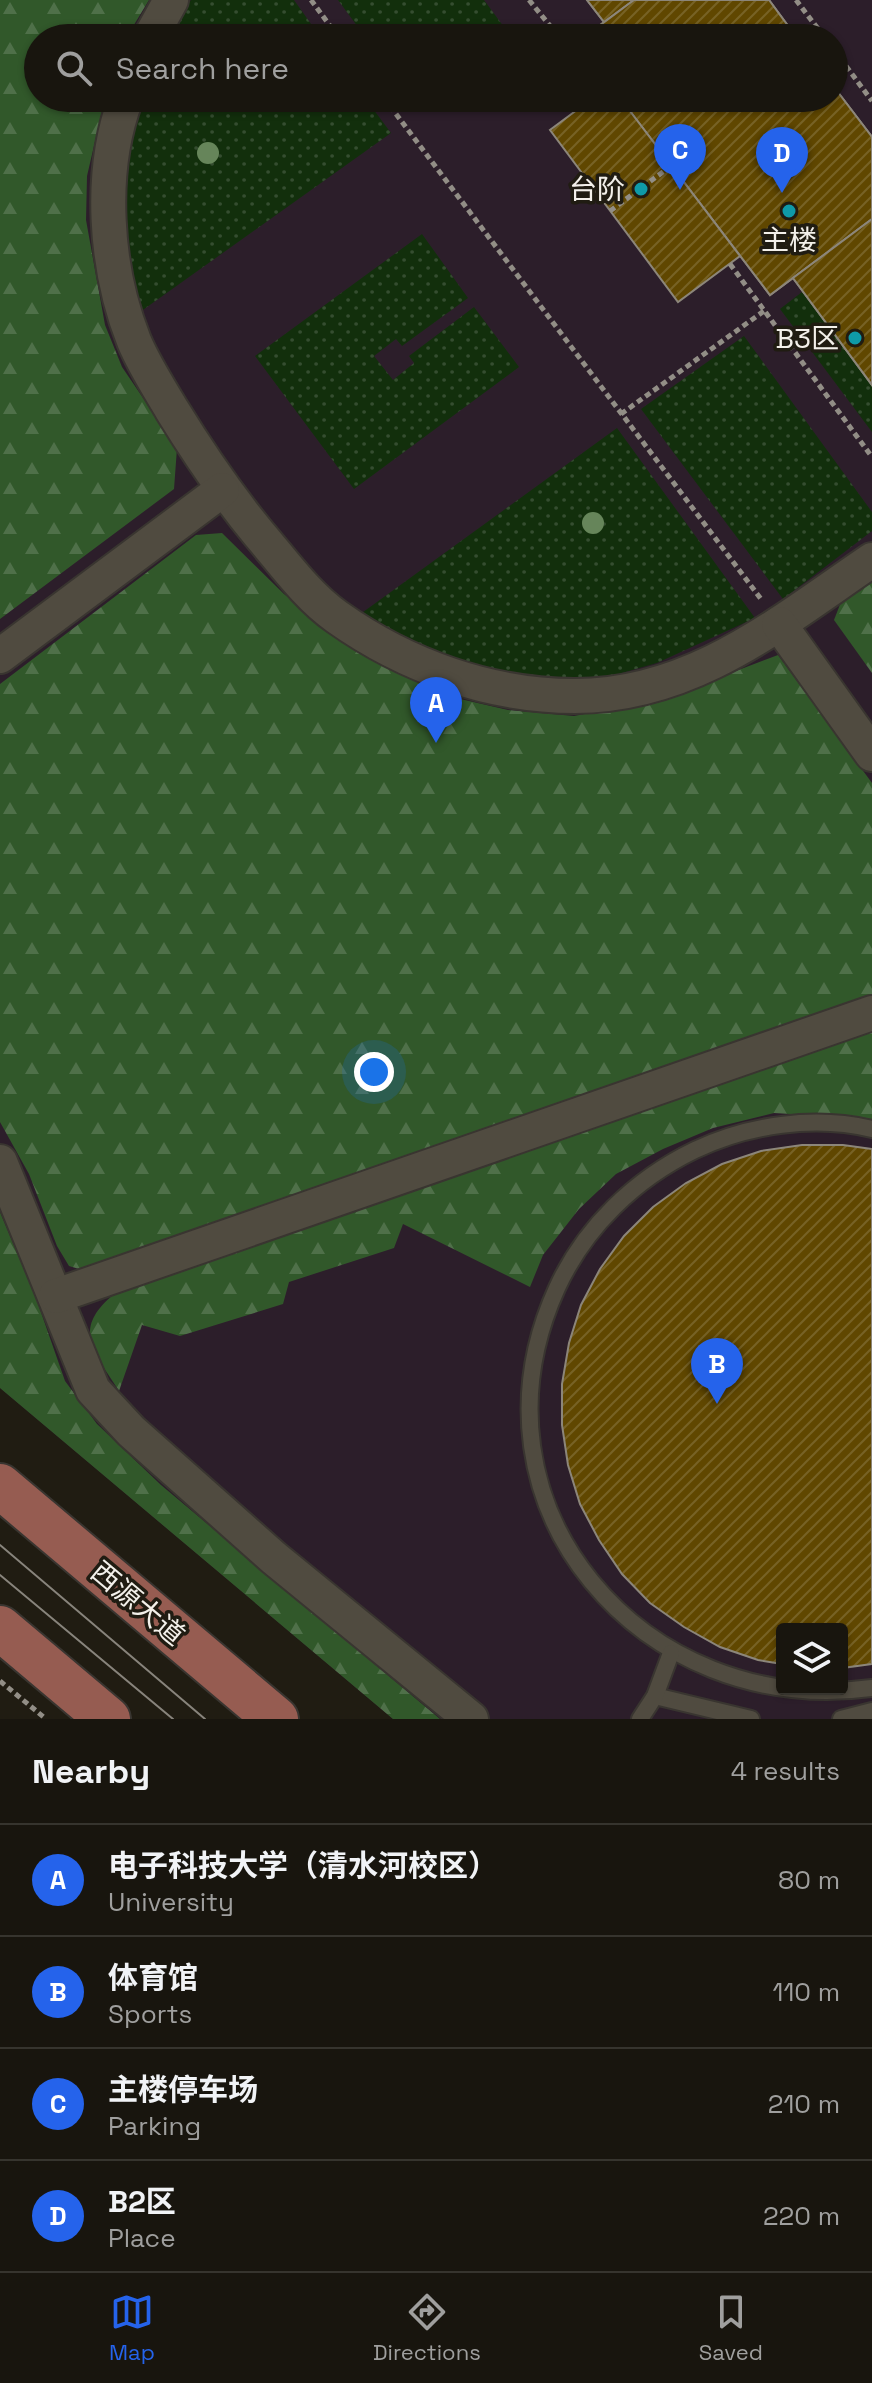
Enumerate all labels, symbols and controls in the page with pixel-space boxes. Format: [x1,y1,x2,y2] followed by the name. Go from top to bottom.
[24,24,848,112] search box
[52,46,96,90] icon: search
[116,49,289,88] text: Search here
[654,124,706,190] pin: C
[756,127,808,193] pin: D
[569,171,625,207] place label: 台阶
[632,180,650,198] marker: 台阶
[780,202,798,220] marker: 主楼
[761,222,817,258] place label: 主楼
[776,320,839,356] place label: B3区
[846,329,864,347] marker: B3区
[410,677,462,743] pin: A
[354,1052,394,1092] your location
[691,1338,743,1404] pin: B
[84,1553,192,1653] street label: 西源大道
[776,1623,848,1695] map controls
[776,1623,848,1695] button: layers
[32,1750,150,1793] text: Nearby
[731,1754,840,1788] text: 4 results
[108,1846,498,1885] text: 电子科技大学（清水河校区）
[50,1863,66,1897] text: A
[778,1863,840,1897] text: 80 m
[108,1885,234,1919] text: University
[108,1958,198,1997] text: 体育馆
[49,1975,67,2009] text: B
[773,1975,840,2009] text: 110 m
[108,1997,192,2031] text: Sports
[108,2070,258,2109] text: 主楼停车场
[50,2087,66,2121] text: C
[768,2087,840,2121] text: 210 m
[108,2109,201,2143] text: Parking
[108,2182,176,2221] text: B2区
[49,2199,67,2233] text: D
[763,2199,840,2233] text: 220 m
[108,2221,176,2255] text: Place
[109,2290,155,2366] tab: Map
[373,2290,481,2366] tab: Directions
[699,2290,763,2366] tab: Saved

